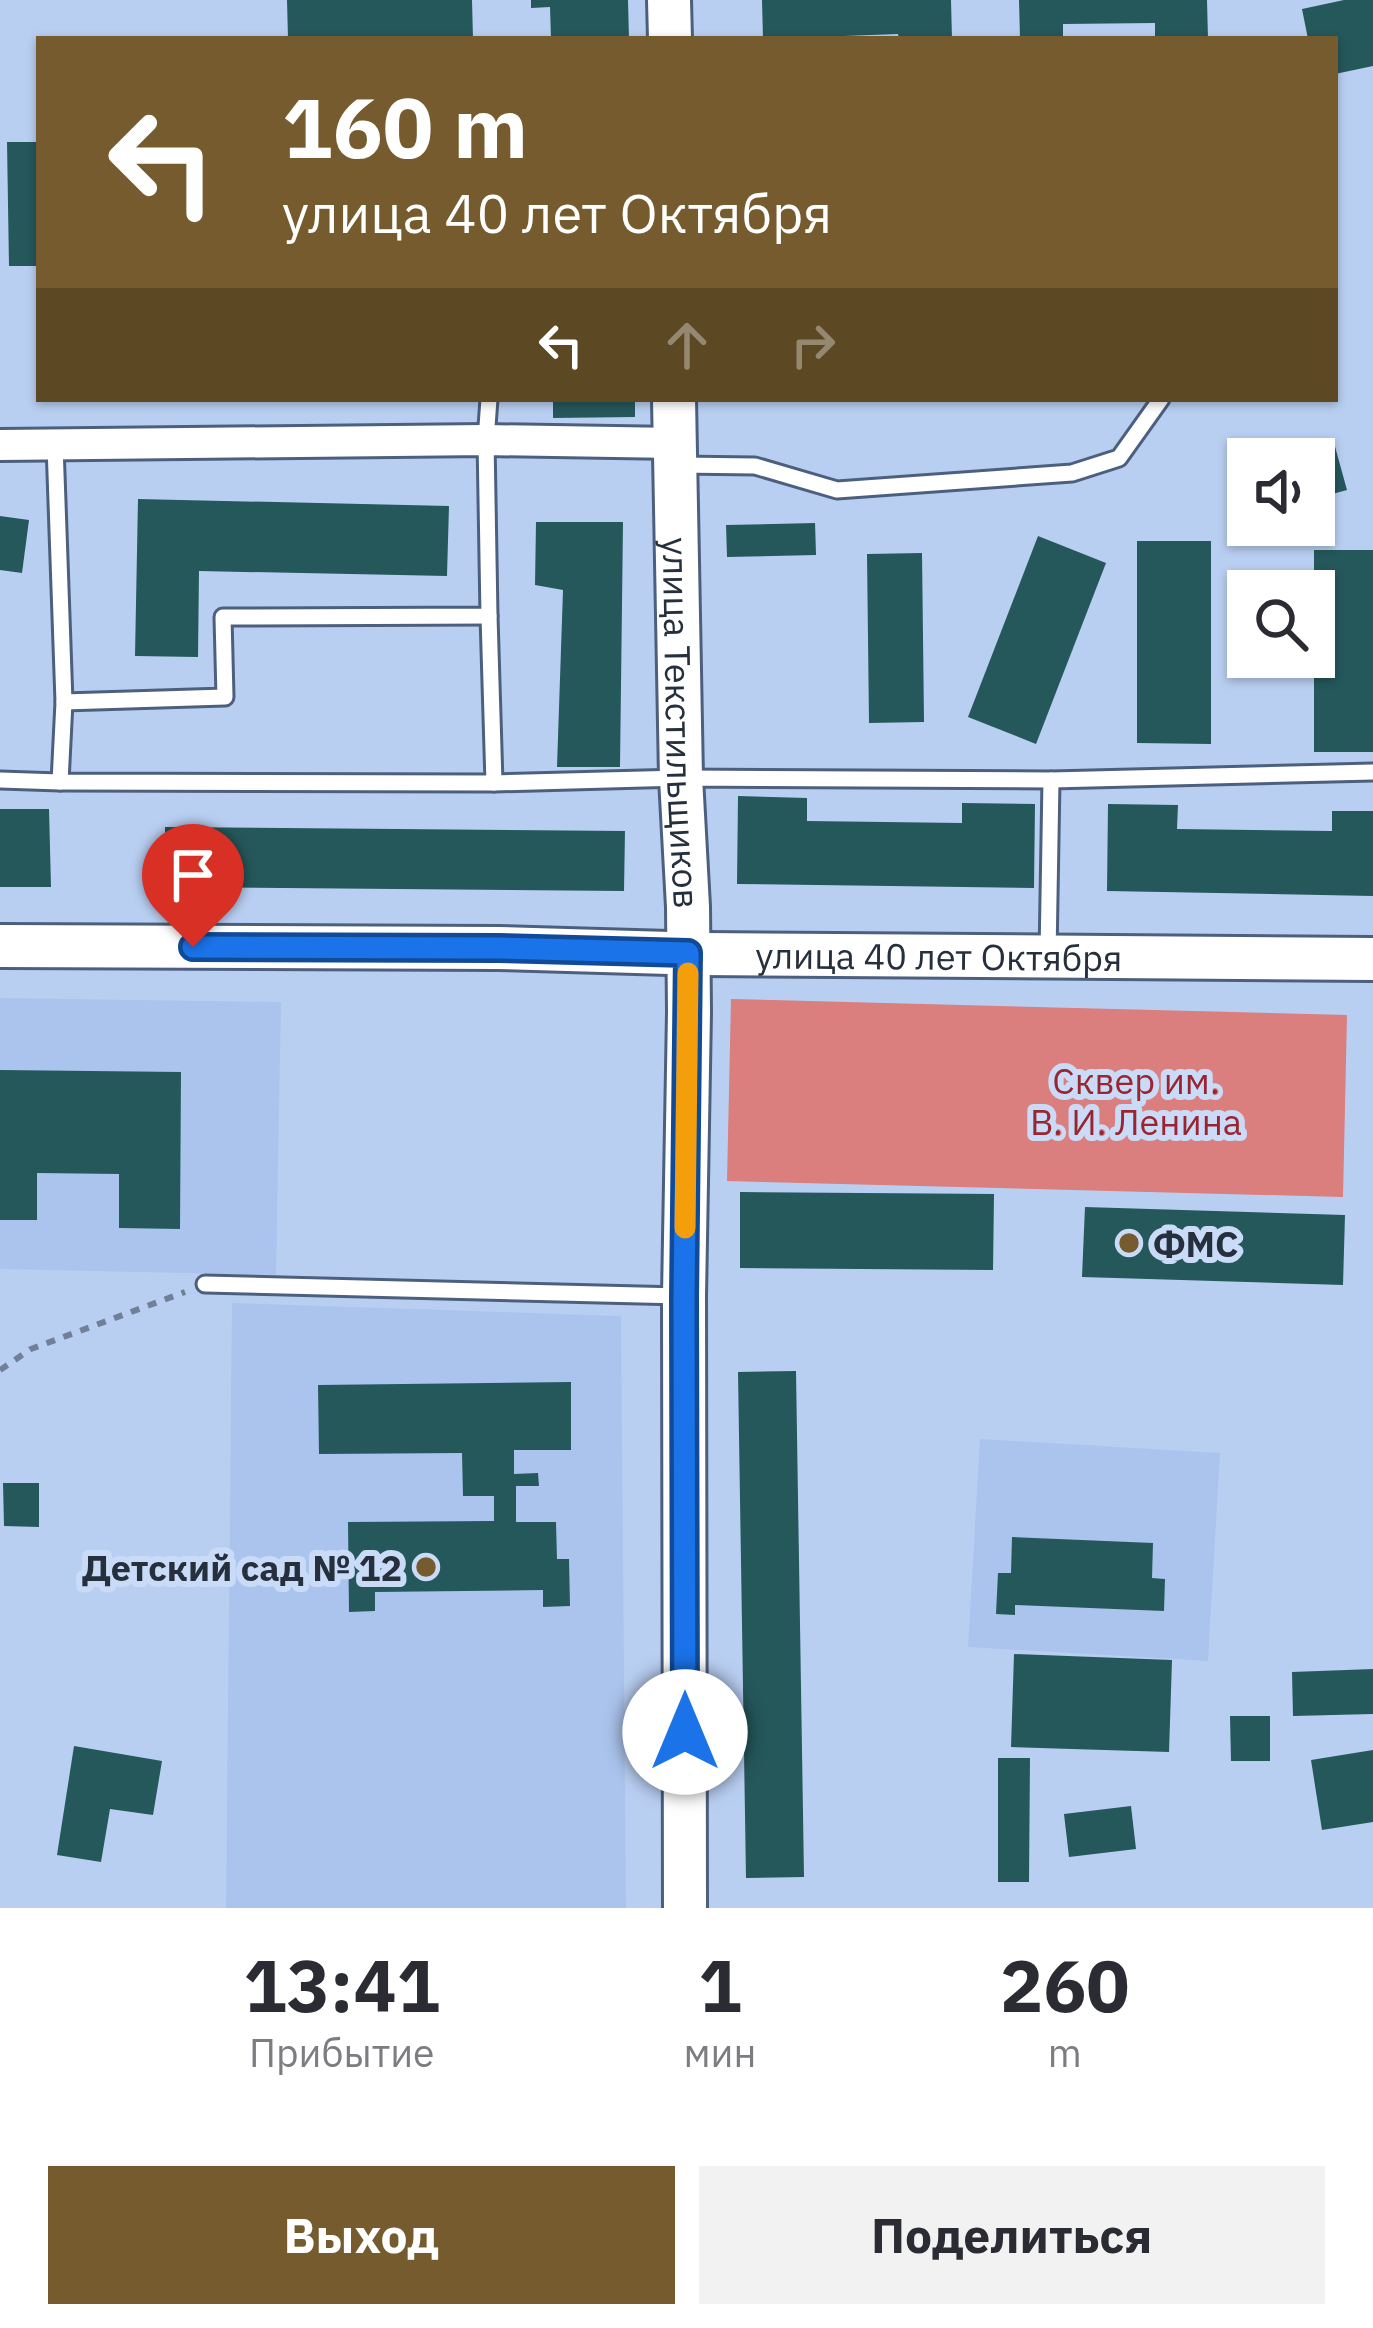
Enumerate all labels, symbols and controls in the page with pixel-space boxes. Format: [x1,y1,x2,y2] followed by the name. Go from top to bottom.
[282,72,528,181] text: 160 m
[84,84,240,240] icon: left
[282,178,832,248] text: улица 40 лет Октября
[528,312,594,378] icon: left
[654,312,720,378] icon: ahead
[780,312,846,378] icon: right
[1227,438,1335,678] map controls
[1227,438,1335,546] button: sound
[653,537,712,910] street label: улица Текстильщиков
[1227,570,1335,678] button: search
[142,824,244,947] pin
[160,842,226,908] icon: arrive
[755,931,1123,981] street label: улица 40 лет Октября
[1030,1057,1242,1145] park label: Сквер им. В. И. Ленина
[1153,1220,1238,1267] place label: ФМС
[1116,1230,1142,1256] marker: ФМС
[82,1544,402,1591] place label: Детский сад № 12
[413,1554,439,1580] marker: Детский сад № 12
[622,1669,748,1795] position arrow
[243,1938,440,2032] text: 13:41
[698,1938,742,2032] text: 1
[1000,1938,1130,2032] text: 260
[249,2027,435,2078] text: Прибытие
[683,2027,756,2078] text: мин
[1048,2027,1082,2078] text: m
[48,2166,675,2304] button: Выход
[699,2166,1325,2304] button: Поделиться

